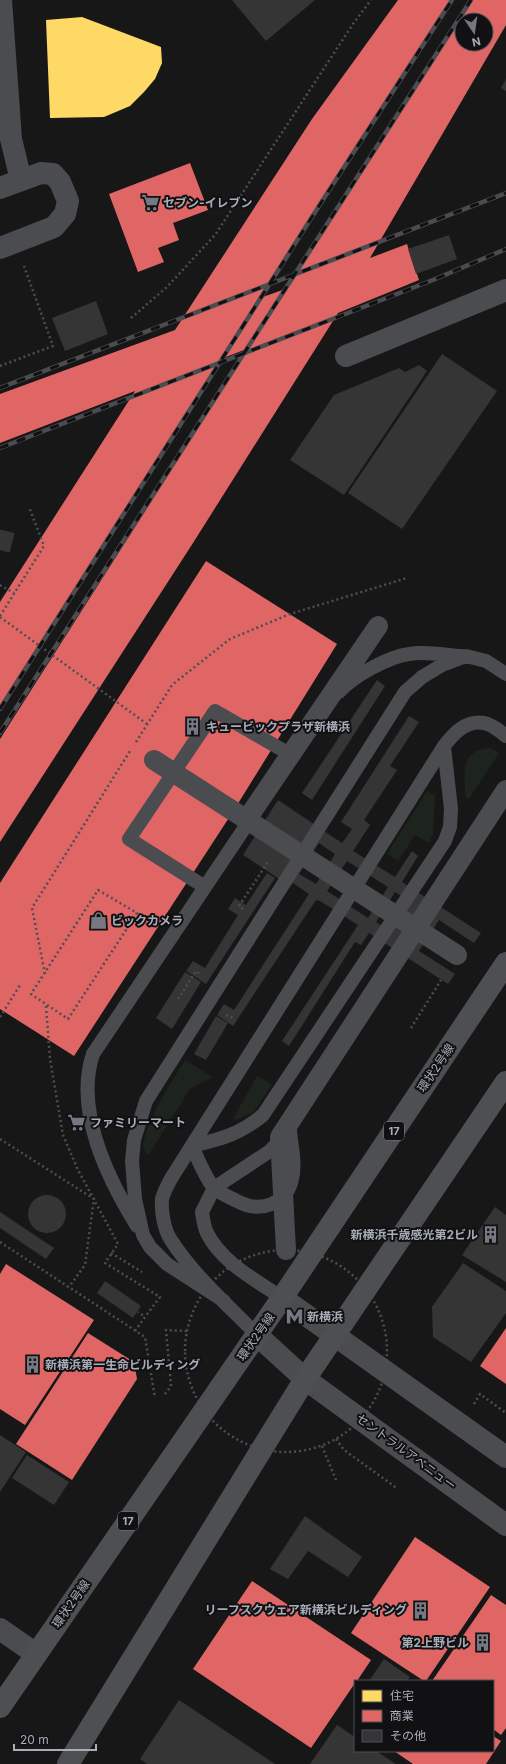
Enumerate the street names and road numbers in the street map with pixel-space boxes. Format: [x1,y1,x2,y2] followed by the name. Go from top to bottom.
[414,1041,457,1095] street label: 環状2号線
[384,1122,404,1140] road number: 17
[234,1310,278,1364] street label: 環状2号線
[353,1410,459,1493] street label: セントラルアベニュー
[118,1512,138,1530] road number: 17
[49,1577,93,1631] street label: 環状2号線

